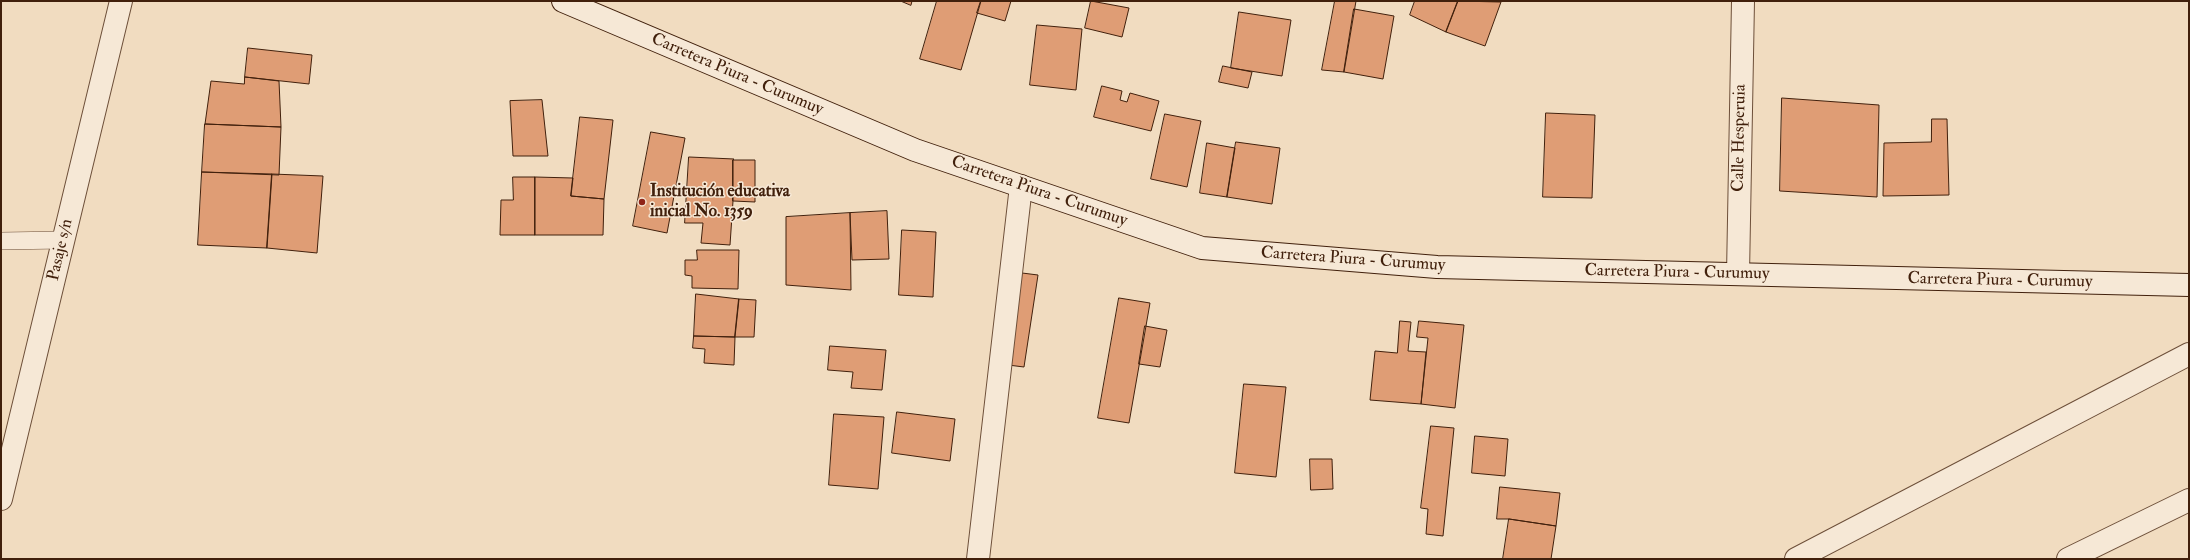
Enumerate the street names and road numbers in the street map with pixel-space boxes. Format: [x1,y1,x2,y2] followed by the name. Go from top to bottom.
[648,29,826,121] street label: Carretera Piura - Curumuy
[1729,84,1751,192] street label: Calle Hesperuia
[948,152,1130,232] street label: Carretera Piura - Curumuy
[44,217,78,283] street label: Pasaje s/n
[1260,243,1446,277] street label: Carretera Piura - Curumuy
[1584,261,1770,285] street label: Carretera Piura - Curumuy
[1907,269,2093,293] street label: Carretera Piura - Curumuy

